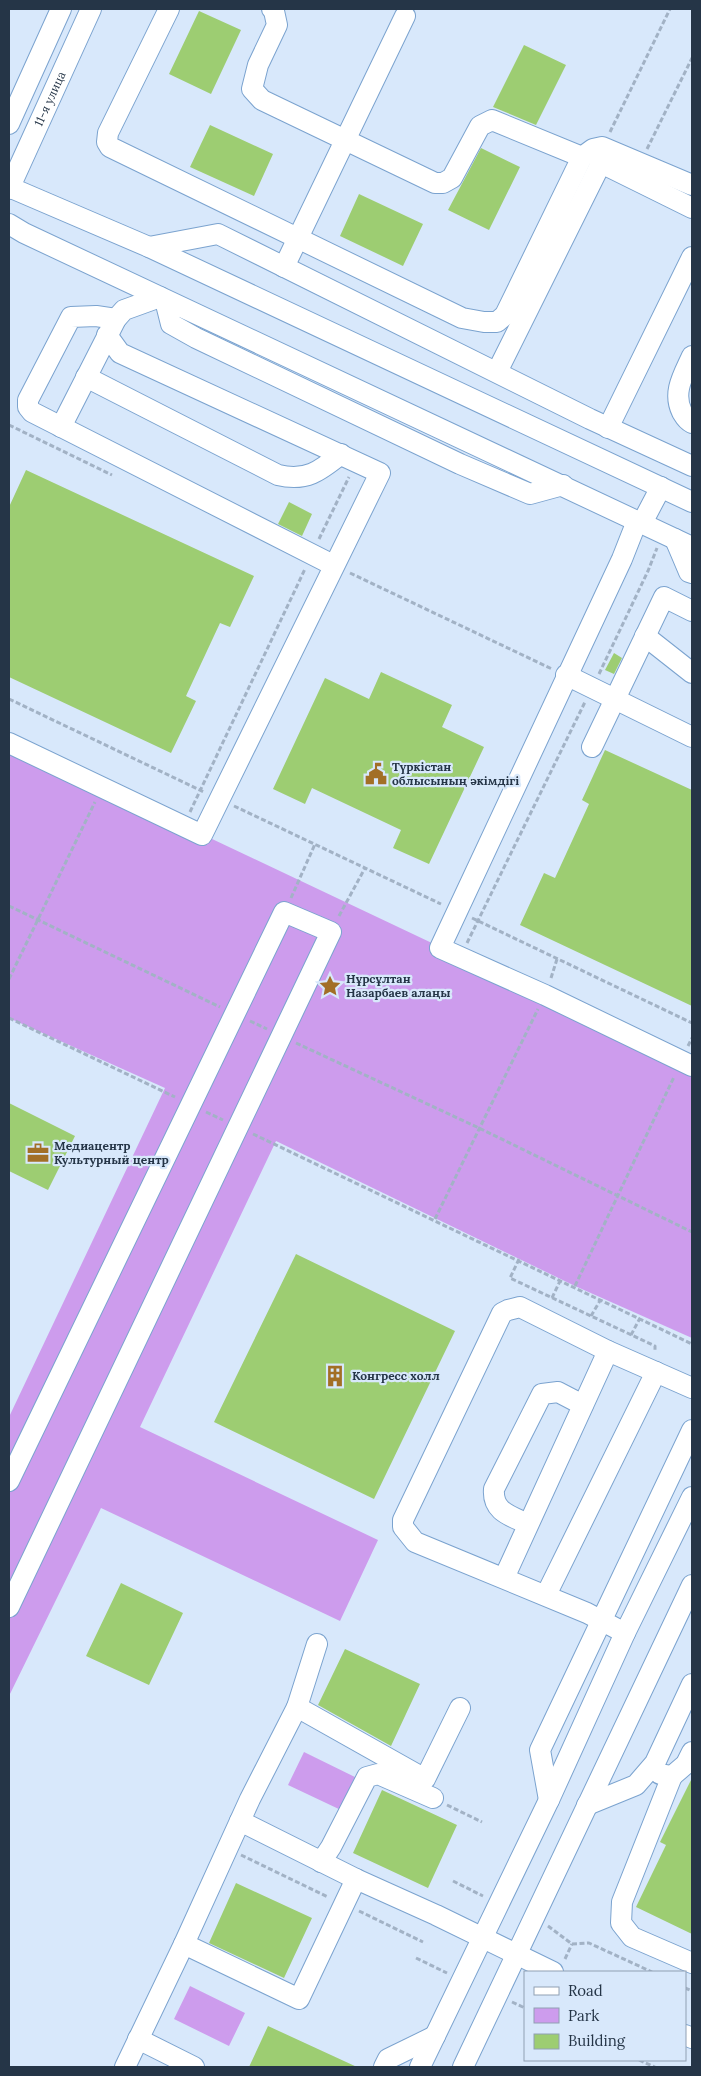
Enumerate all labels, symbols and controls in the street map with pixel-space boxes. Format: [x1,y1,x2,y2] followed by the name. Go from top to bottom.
[31,69,69,129] street label: 11-я улица
[392,759,519,788] place label: Түркістан облысының әкімдігі
[363,761,389,787] public building icon: Түркістан облысының әкімдігі
[346,971,450,1000] place label: Нұрсұлтан Назарбаев алаңы
[317,973,343,999] place icon: Нұрсұлтан Назарбаев алаңы
[54,1138,169,1167] place label: Медиацентр Культурный центр
[25,1140,51,1166] office icon: Медиацентр Культурный центр
[322,1363,348,1389] building icon: Конгресс холл
[352,1368,440,1383] place label: Конгресс холл
[524,1971,686,2061] legend
[568,1981,603,2000] text: Road
[568,2006,599,2025] text: Park
[568,2031,626,2050] text: Building

